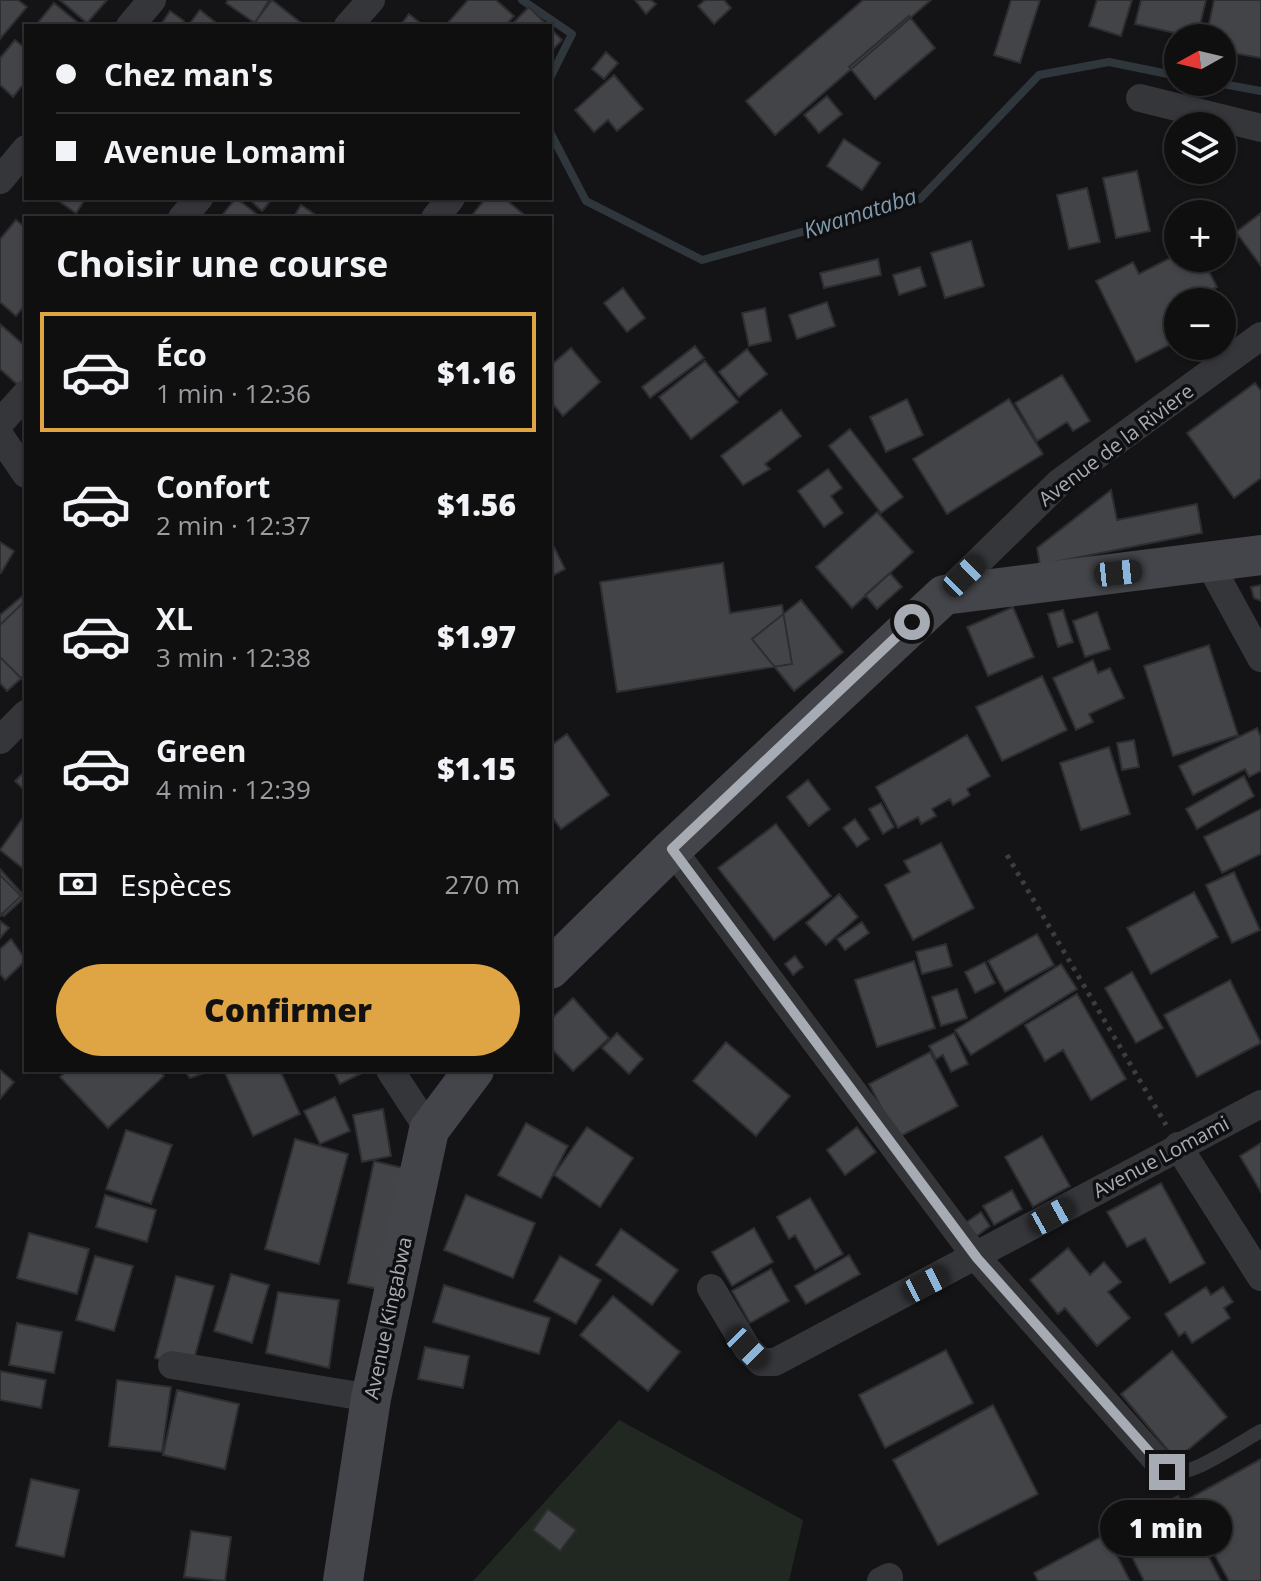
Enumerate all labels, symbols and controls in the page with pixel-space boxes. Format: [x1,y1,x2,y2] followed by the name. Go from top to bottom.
[1164,24,1236,96] north arrow
[1164,24,1236,360] map controls
[104,54,273,95] text: Chez man's
[1164,112,1236,184] button: layers
[104,131,346,172] text: Avenue Lomami
[799,180,920,244] water label: Kwamataba
[1164,200,1236,272] button: +
[56,239,388,288] text: Choisir une course
[1164,288,1236,360] button: −
[156,334,207,375] text: Éco
[60,336,132,408] icon: car
[437,352,516,393] text: $1.16
[156,375,311,411] text: 1 min · 12:36
[1033,377,1199,512] street label: Avenue de la Riviere
[156,466,270,507] text: Confort
[60,468,132,540] icon: car
[437,484,516,525] text: $1.56
[156,507,311,543] text: 2 min · 12:37
[938,551,990,601] car
[1093,559,1143,587] car
[156,598,193,639] text: XL
[60,600,132,672] icon: car
[894,604,930,640] route start
[437,616,516,657] text: $1.97
[156,639,311,675] text: 3 min · 12:38
[156,730,247,771] text: Green
[60,732,132,804] icon: car
[437,748,516,789] text: $1.15
[156,771,311,807] text: 4 min · 12:39
[56,862,100,906] icon: cash
[120,864,232,905] text: Espèces
[445,866,520,902] text: 270 m
[56,964,520,1056] button: Confirmer
[1088,1109,1234,1204] street label: Avenue Lomami
[1025,1194,1079,1238] car
[357,1234,418,1402] street label: Avenue Kingabwa
[899,1262,953,1306] car
[722,1323,772,1373] car
[1149,1454,1185,1490] route end
[1101,1500,1233,1556] callout: 1 min
[1129,1510,1203,1546] text: 1 min

